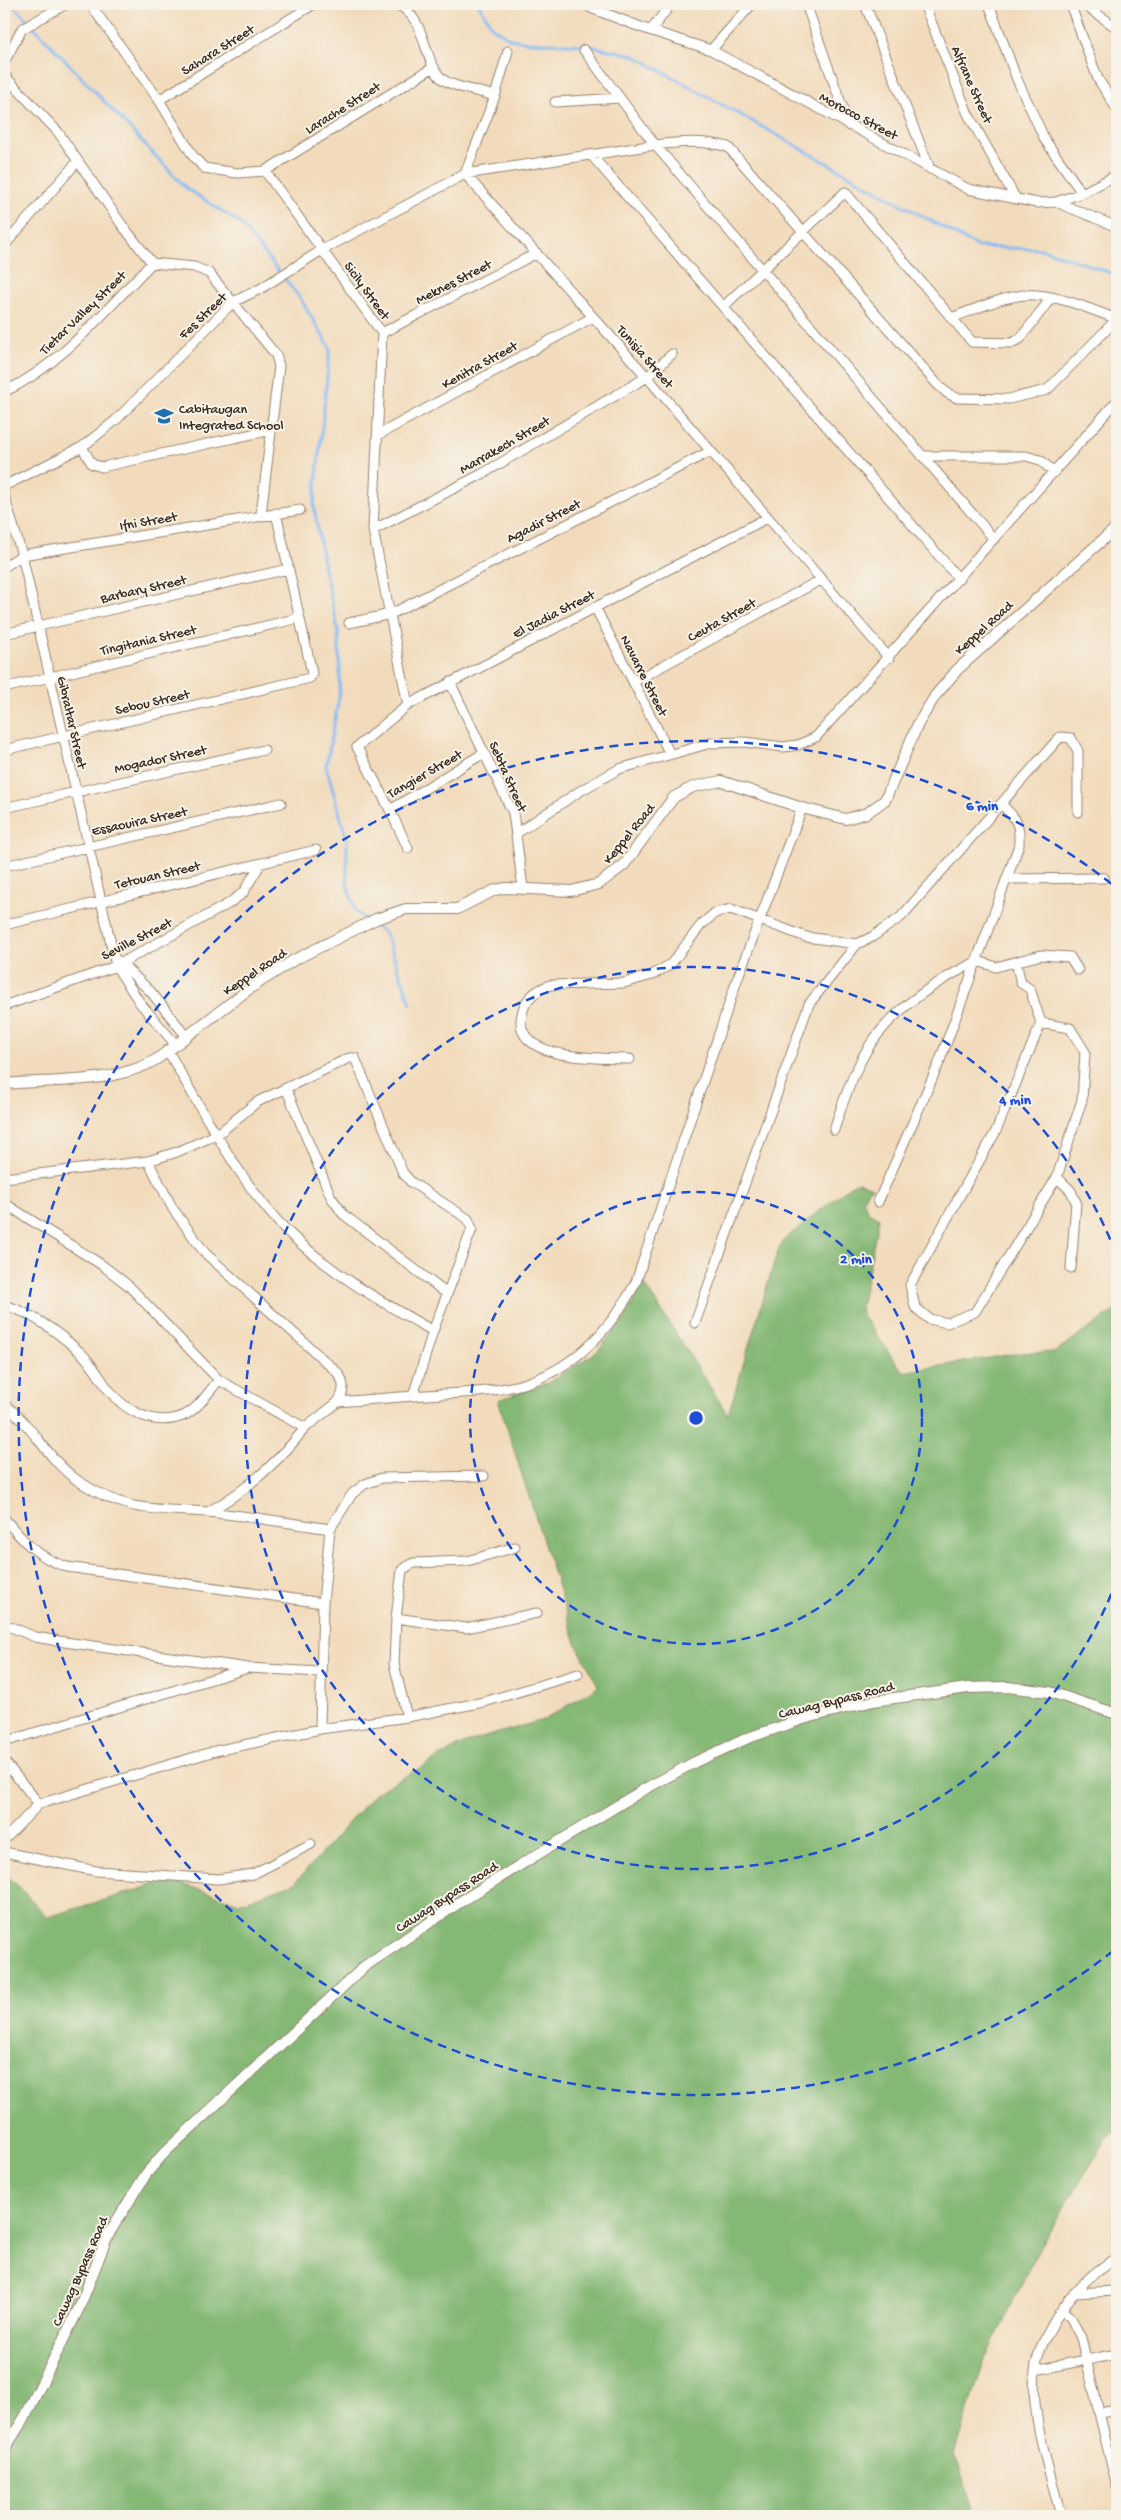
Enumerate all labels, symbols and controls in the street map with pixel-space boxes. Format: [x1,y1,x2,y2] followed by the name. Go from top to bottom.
[179,21,259,80] street label: Sahara Street
[946,44,996,127] street label: Alfrane Street
[302,79,385,139] street label: Larache Street
[816,89,901,146] street label: Morocco Street
[413,256,496,310] street label: Meknes Street
[339,259,394,325] street label: Sicily Street
[36,267,132,360] street label: Tietar Valley Street
[175,289,232,345] street label: Fes Street
[611,322,677,394] street label: Tunisia Street
[439,338,522,394] street label: Kenitra Street
[179,402,284,435] place label: Cabitaugan Integrated School
[153,405,175,427] school or university icon: Cabitaugan Integrated School
[457,413,555,479] street label: Marrakech Street
[504,496,585,548] street label: Agadir Street
[118,509,180,536] street label: Ifni Street
[98,572,189,609] street label: Barbary Street
[510,587,599,643] street label: El Jadia Street
[685,595,760,647] street label: Ceuta Street
[952,597,1019,660] street label: Keppel Road
[98,622,199,661] street label: Tingitania Street
[615,633,671,721] street label: Navarre Street
[52,675,90,772] street label: Gibraltar Street
[114,686,193,720] street label: Sebou Street
[484,739,530,816] street label: Sebta Street
[113,742,209,779] street label: Mogador Street
[384,746,467,804] street label: Tangier Street
[966,798,999,816] text: 6 min
[600,799,661,868] street label: Keppel Road
[90,804,190,841] street label: Essaouira Street
[112,858,203,895] street label: Tetouan Street
[99,915,176,965] street label: Seville Street
[220,945,292,1001] street label: Keppel Road
[998,1092,1032,1110] text: 4 min
[840,1251,873,1269] text: 2 min
[687,1409,705,1427] centre of rings
[777,1678,898,1724] street label: Cawag Bypass Road
[393,1858,503,1937] street label: Cawag Bypass Road
[49,2213,114,2329] street label: Cawag Bypass Road

